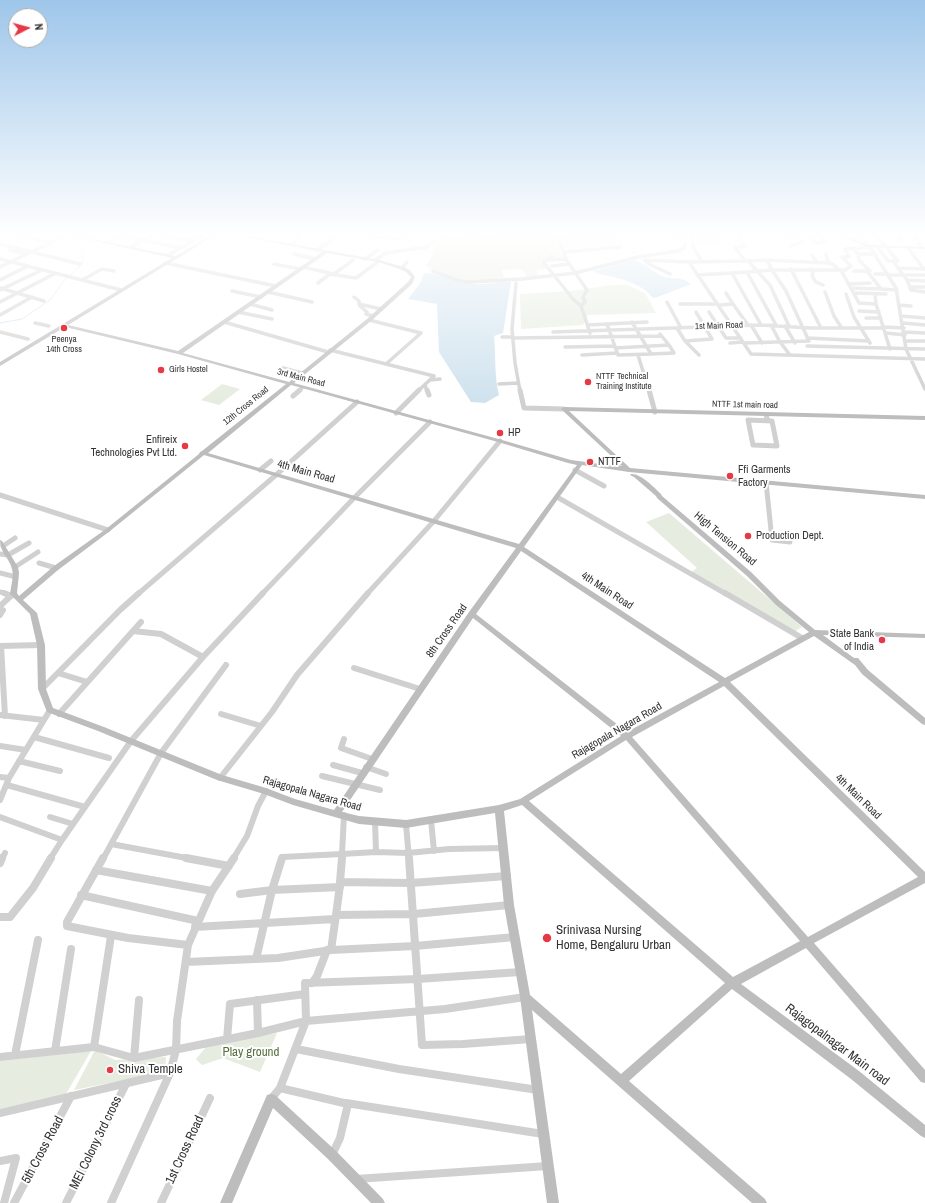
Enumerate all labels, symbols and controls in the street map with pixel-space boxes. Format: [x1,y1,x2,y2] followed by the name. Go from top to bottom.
[8,8,48,48] north arrow
[32,23,46,31] text: N
[695,320,743,332] street label: 1st Main Road
[59,323,69,333] marker: Peenya 14th Cross
[46,335,82,356] place label: Peenya 14th Cross
[156,365,166,375] marker: Girls Hostel
[169,365,208,375] place label: Girls Hostel
[276,366,326,390] street label: 3rd Main Road
[596,372,652,393] place label: NTTF Technical Training Institute
[583,377,593,387] marker: NTTF Technical Training Institute
[221,384,271,428] street label: 12th Cross Road
[712,399,778,411] street label: NTTF 1st main road
[508,426,521,440] place label: HP
[495,428,505,438] marker: HP
[91,433,177,459] place label: Enfireix Technologies Pvt Ltd.
[180,441,190,451] marker: Enfireix Technologies Pvt Ltd.
[598,455,621,469] place label: NTTF
[585,457,595,467] marker: NTTF
[276,458,336,486] street label: 4th Main Road
[738,463,791,489] place label: Ffi Garments Factory
[725,471,735,481] marker: Ffi Garments Factory
[691,509,759,569] street label: High Tension Road
[756,529,824,543] place label: Production Dept.
[743,531,753,541] marker: Production Dept.
[579,569,635,613] street label: 4th Main Road
[424,602,470,660] street label: 8th Cross Road
[830,627,874,653] place label: State Bank of India
[877,635,887,645] marker: State Bank of India
[570,700,664,762] street label: Rajagopala Nagara Road
[832,772,884,822] street label: 4th Main Road
[261,774,363,814] street label: Rajagopala Nagara Road
[556,923,671,954] place label: Srinivasa Nursing Home, Bengaluru Urban
[541,932,553,944] marker: Srinivasa Nursing Home, Bengaluru Urban
[782,1001,892,1089] street label: Rajagopalnagar Main road
[223,1045,279,1061] park label: Play ground
[118,1062,183,1078] place label: Shiva Temple
[105,1065,115,1075] marker: Shiva Temple
[67,1094,125,1192] street label: MEI Colony 3rd cross
[162,1113,208,1187] street label: 1st Cross Road
[19,1114,67,1186] street label: 5th Cross Road

